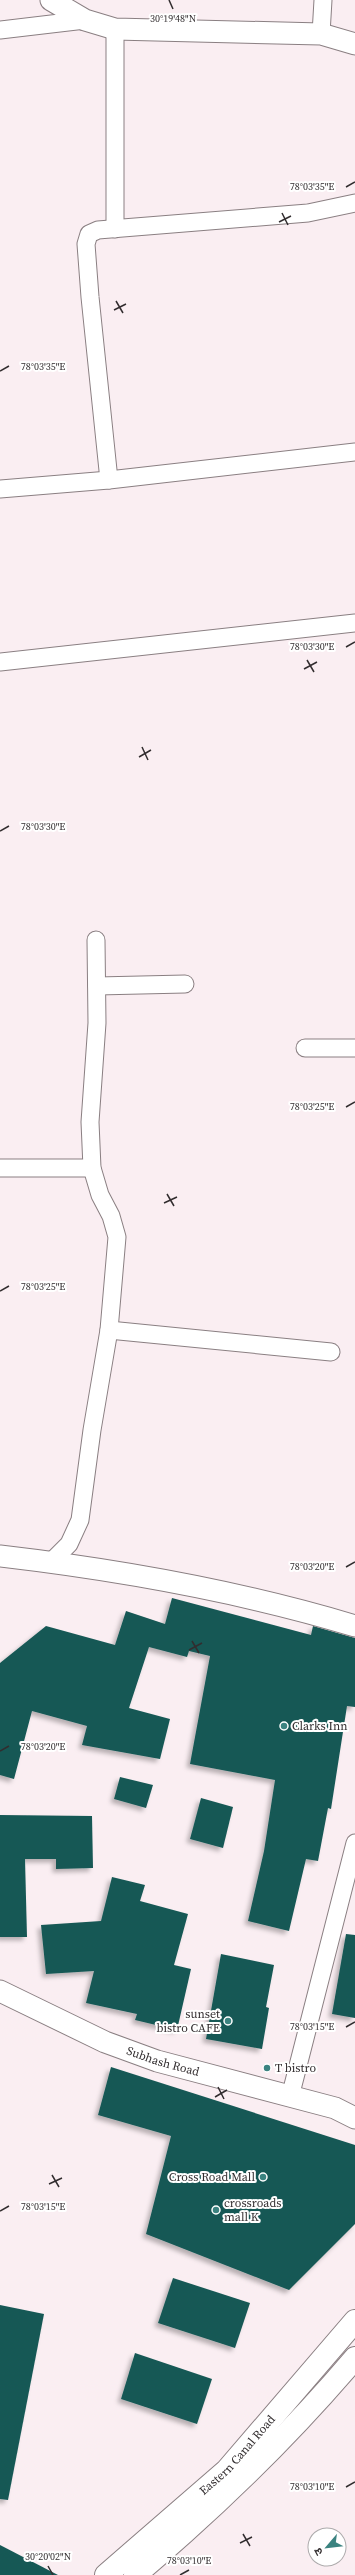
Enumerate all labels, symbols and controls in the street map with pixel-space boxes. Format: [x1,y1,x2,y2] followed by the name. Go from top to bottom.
[150,12,196,25] text: 30°19'48"N
[290,180,334,193] text: 78°03'35"E
[21,360,65,373] text: 78°03'35"E
[290,640,334,653] text: 78°03'30"E
[21,820,65,833] text: 78°03'30"E
[290,1100,334,1113] text: 78°03'25"E
[21,1280,65,1293] text: 78°03'25"E
[290,1560,334,1573] text: 78°03'20"E
[292,1718,347,1734] place label: Clarks Inn
[279,1721,289,1731] marker: Clarks Inn
[21,1740,65,1753] text: 78°03'20"E
[157,2006,220,2036] place label: sunset bistro CAFE
[223,2016,233,2026] marker: sunset bistro CAFE
[290,2020,334,2033] text: 78°03'15"E
[124,2043,201,2080] street label: Subhash Road
[275,2060,316,2076] place label: T bistro
[262,2063,272,2073] marker: T bistro
[169,2169,255,2185] place label: Cross Road Mall
[258,2172,268,2182] marker: Cross Road Mall
[224,2195,281,2225] place label: crossroads mall K
[21,2200,65,2213] text: 78°03'15"E
[211,2205,221,2215] marker: crossroads mall K
[196,2412,279,2499] street label: Eastern Canal Road
[290,2480,334,2493] text: 78°03'10"E
[307,2527,347,2567] north arrow
[310,2545,327,2558] text: उ
[25,2550,71,2563] text: 30°20'02"N
[167,2554,211,2567] text: 78°03'10"E

